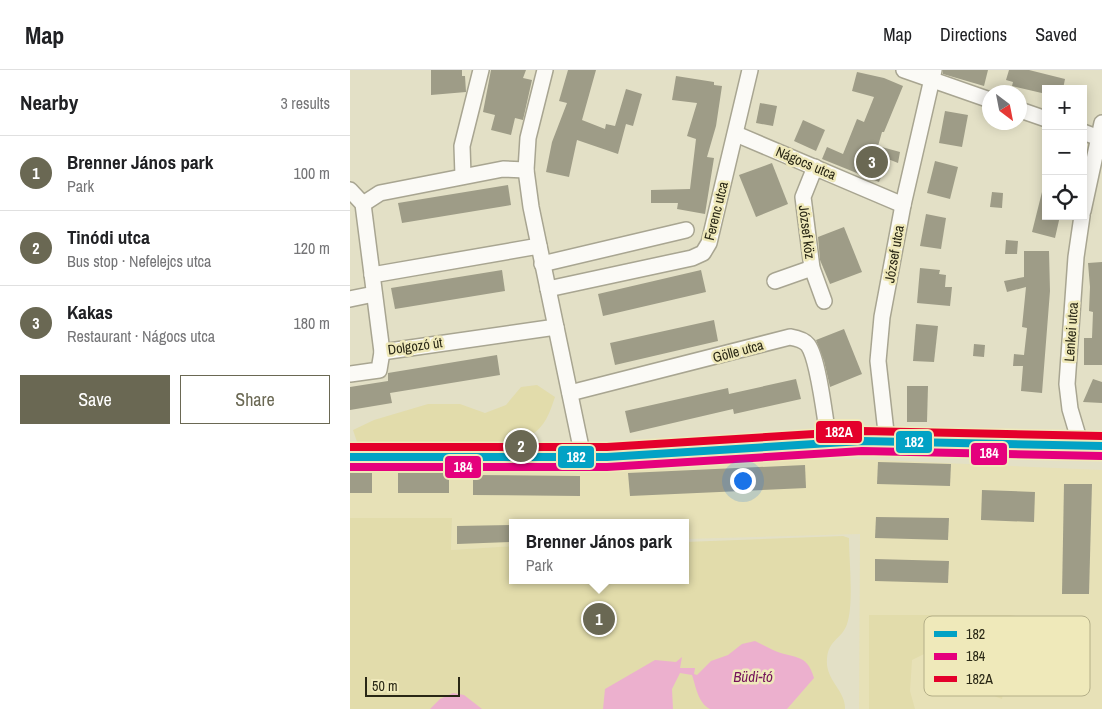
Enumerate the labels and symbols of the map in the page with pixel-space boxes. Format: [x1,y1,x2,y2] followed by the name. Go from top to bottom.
[982,85,1027,130] north arrow
[773,142,839,184] street label: Nágocs utca
[856,143,888,181] pin: 3
[700,179,732,242] street label: Ferenc utca
[795,204,819,260] street label: József köz
[880,223,908,284] street label: József utca
[1060,301,1082,362] street label: Lenkei utca
[387,333,443,359] street label: Dolgozó út
[711,335,766,366] street label: Gölle utca
[815,420,863,444] line badge: 182A
[825,423,853,441] text: 182A
[505,427,537,465] pin: 2
[895,430,933,454] line badge: 182
[904,433,924,451] text: 182
[970,442,1008,466] line badge: 184
[979,444,999,462] text: 184
[557,445,595,469] line badge: 182
[566,448,586,466] text: 182
[444,455,482,479] line badge: 184
[453,458,473,476] text: 184
[730,468,756,494] your location
[583,600,615,638] pin: 1
[924,616,1090,696] legend
[966,625,985,643] text: 182
[966,647,986,665] text: 184
[733,666,773,687] water label: Büdi-tó
[966,670,993,688] text: 182A
[365,674,460,697] scale bar

